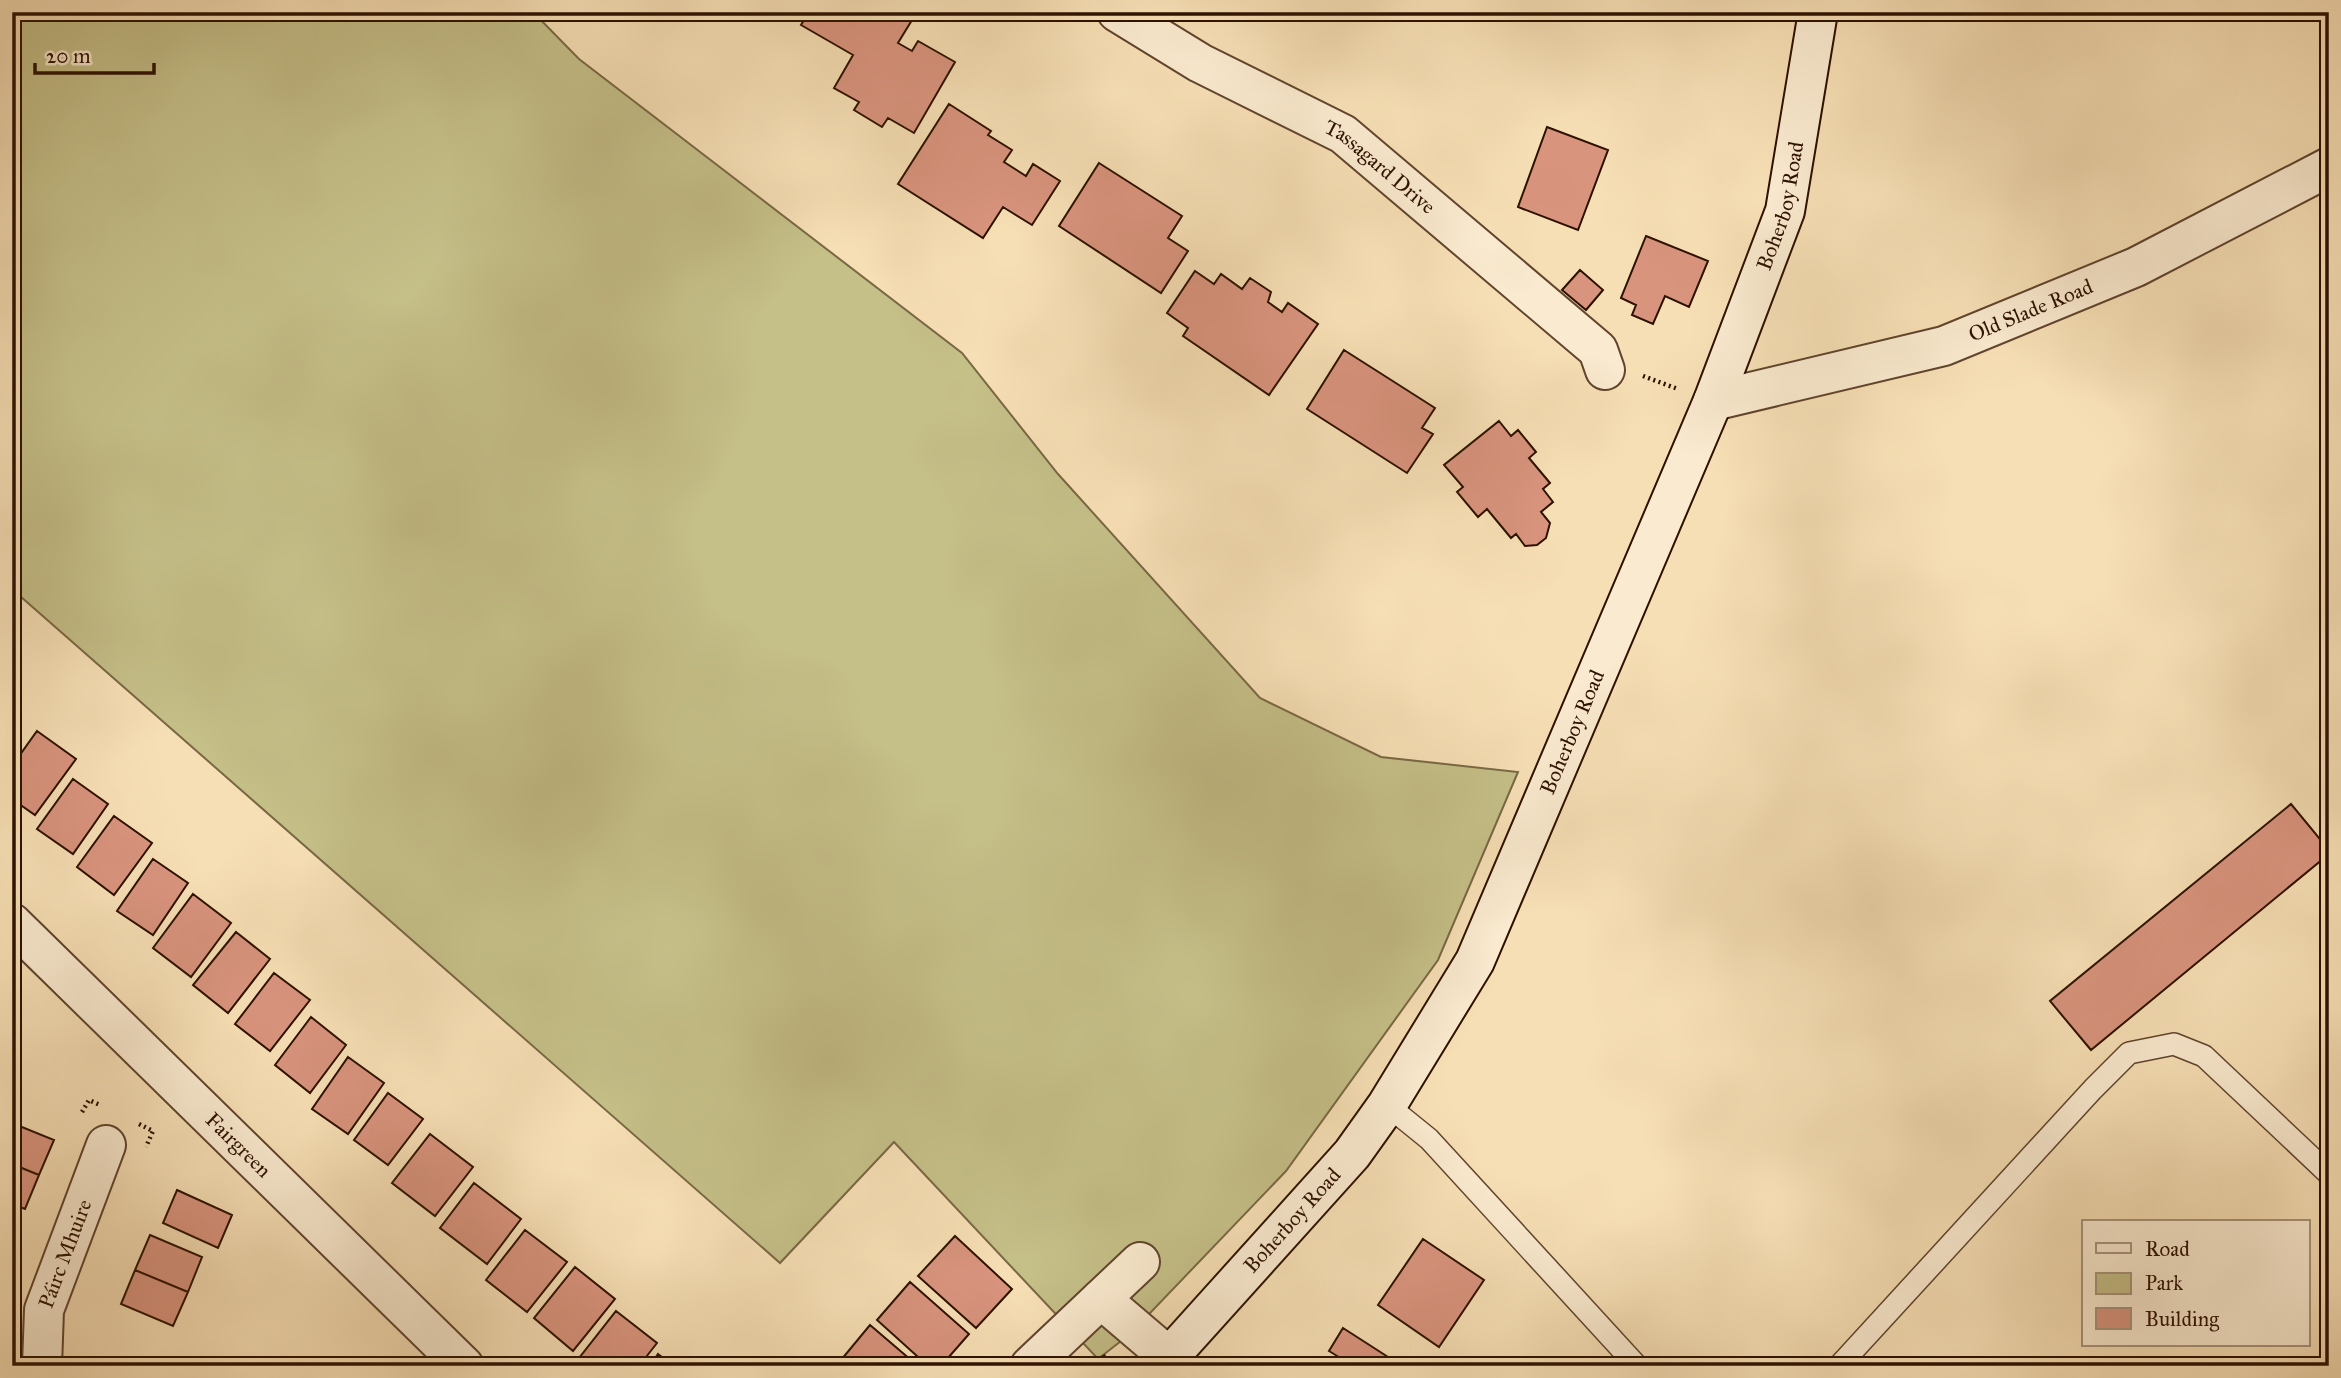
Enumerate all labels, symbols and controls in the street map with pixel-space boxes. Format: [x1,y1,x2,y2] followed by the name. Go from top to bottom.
[35,32,154,76] scale bar
[46,43,91,69] text: 20 m
[1320,114,1441,220] street label: Tassagard Drive
[1751,139,1809,274] street label: Boherboy Road
[1965,273,2097,348] street label: Old Slade Road
[1534,666,1610,798] street label: Boherboy Road
[200,1107,277,1183] street label: Fairgreen
[1238,1162,1347,1278] street label: Boherboy Road
[33,1196,97,1312] street label: Páirc Mhuire
[2082,1220,2310,1346] legend
[2145,1236,2190,1262] text: Road
[2145,1270,2183,1296] text: Park
[2145,1306,2219,1332] text: Building

